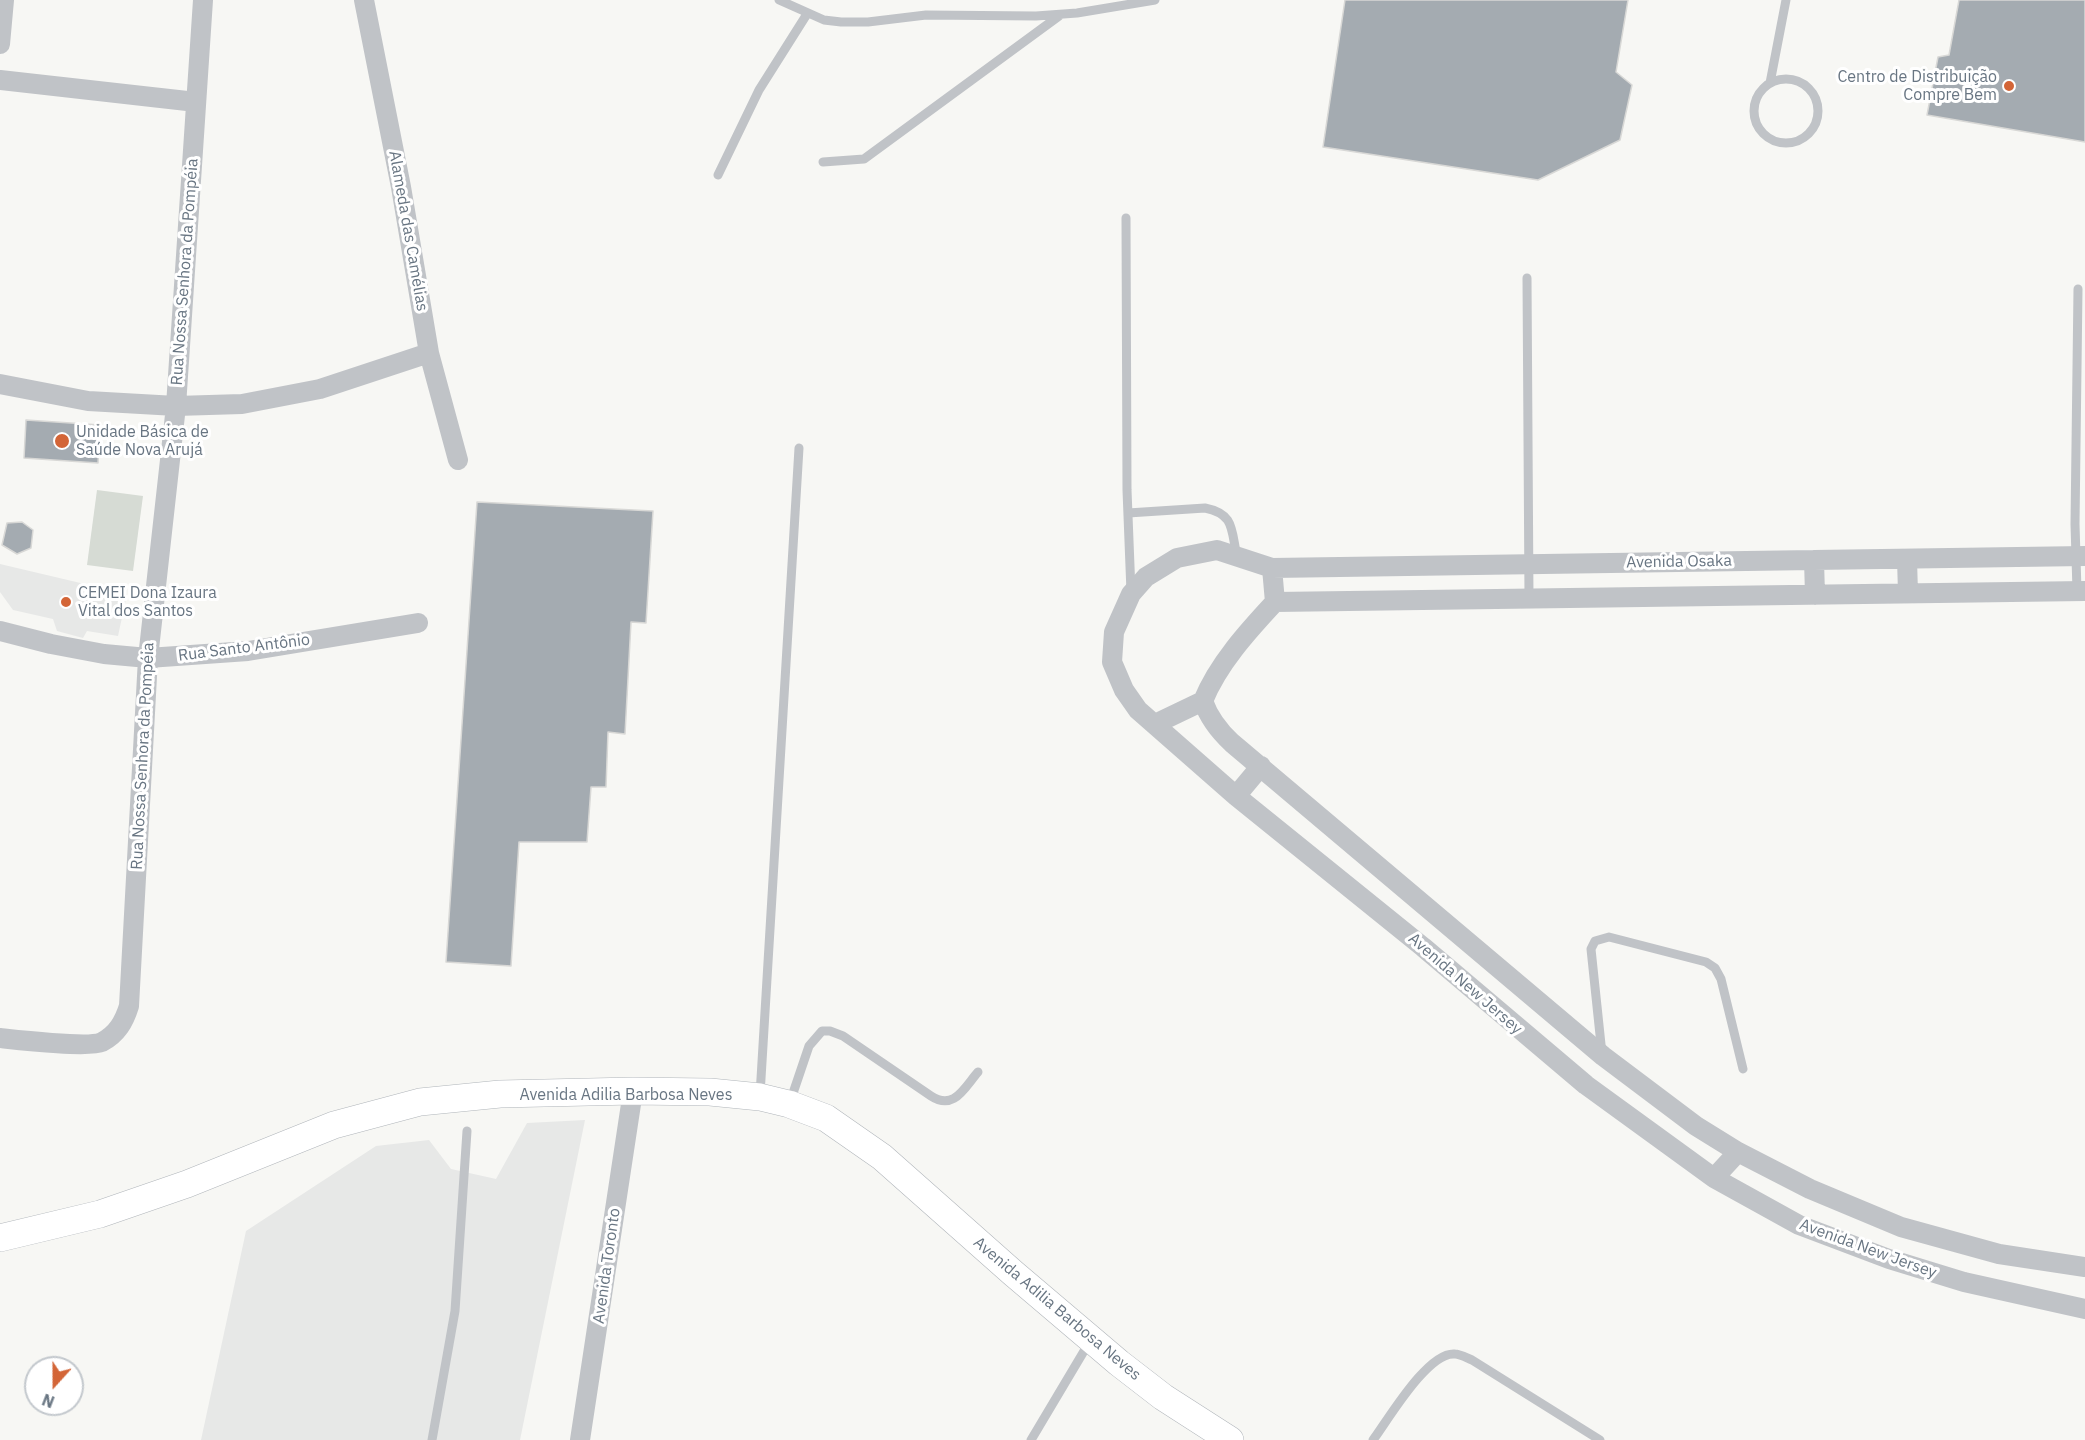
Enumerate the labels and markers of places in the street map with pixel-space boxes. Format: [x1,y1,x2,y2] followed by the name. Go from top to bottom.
[1837,67,1997,105] place label: Centro de Distribuição Compre Bem
[2002,79,2016,93] marker: Centro de Distribuição Compre Bem
[76,422,209,460] place label: Unidade Básica de Saúde Nova Arujá
[53,432,71,450] marker: Unidade Básica de Saúde Nova Arujá
[78,583,217,621] place label: CEMEI Dona Izaura Vital dos Santos
[59,595,73,609] marker: CEMEI Dona Izaura Vital dos Santos

